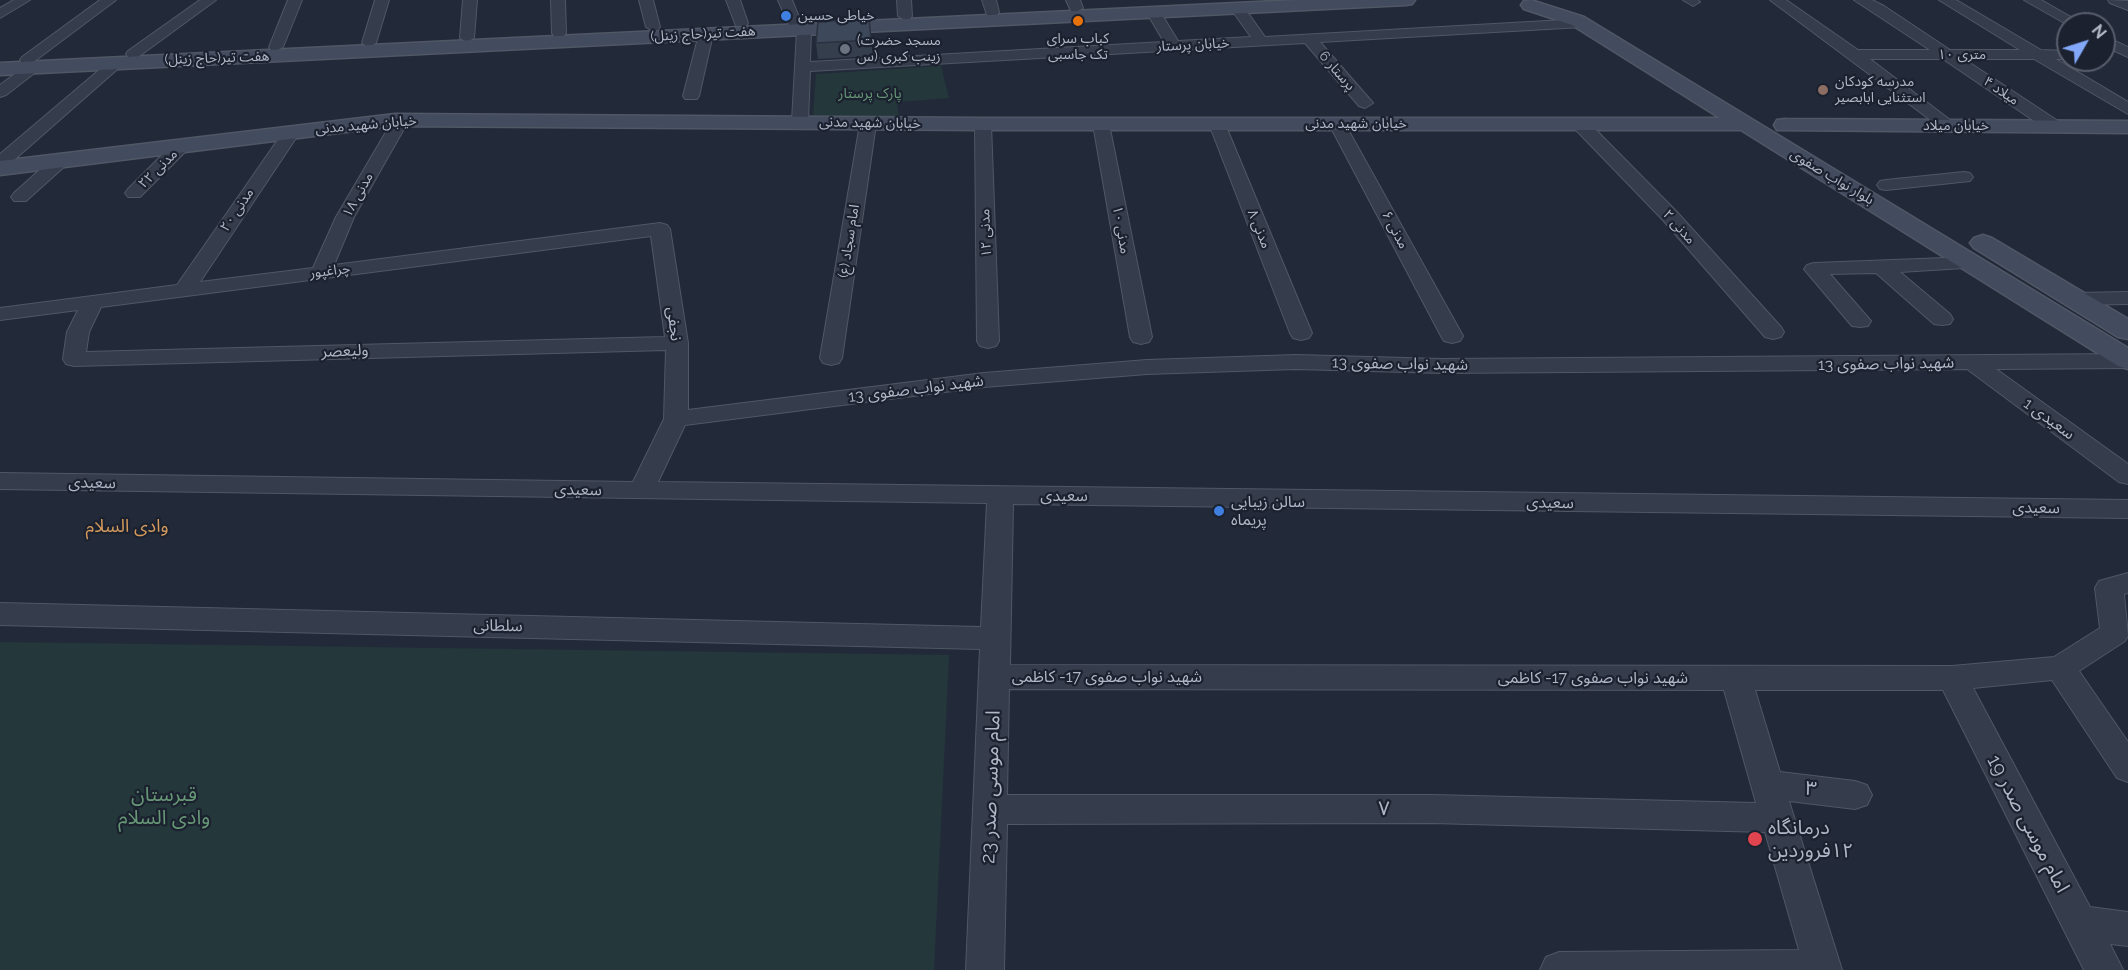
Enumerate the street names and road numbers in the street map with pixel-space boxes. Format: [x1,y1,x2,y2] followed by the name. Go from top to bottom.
[650,23,756,45] street label: هفت تیر(حاج زینل)
[1156,35,1230,55] street label: خیابان پرستار
[1938,47,1986,63] street label: ۱۰ متری
[164,48,270,68] street label: هفت تیر(حاج زینل)
[1315,48,1359,94] street label: پرستار 6
[1980,73,2022,109] street label: میلاد ۴
[315,112,417,138] street label: خیابان شهید مدنی
[819,114,921,132] street label: خیابان شهید مدنی
[1305,116,1407,132] street label: خیابان شهید مدنی
[1923,118,1989,134] street label: خیابان میلاد
[1787,145,1877,209] street label: بلوار نواب صفوی
[135,146,181,192] street label: مدنی ۲۲
[339,170,377,220] street label: مدنی ۱۸
[216,185,258,235] street label: مدنی ۲۰
[835,203,863,279] street label: امام سجاد (ع)
[1109,205,1133,255] street label: مدنی ۱۰
[1659,206,1699,248] street label: مدنی ۲
[1244,207,1274,251] street label: مدنی ۸
[977,208,995,258] street label: مدنی ۱۲
[1378,208,1412,252] street label: مدنی ۶
[309,260,351,282] street label: چراغپور
[662,306,686,342] street label: نجفی
[321,341,369,361] street label: ولیعصر
[1332,353,1468,375] street label: شهید نواب صفوی 13
[1818,353,1954,375] street label: شهید نواب صفوی 13
[847,371,985,407] street label: شهید نواب صفوی 13
[2020,394,2078,444] street label: سعیدی 1
[68,473,116,493] street label: سعیدی
[554,480,602,500] street label: سعیدی
[1040,486,1088,506] street label: سعیدی
[1526,493,1574,513] street label: سعیدی
[2012,498,2060,518] street label: سعیدی
[473,616,523,636] street label: سلطانی
[1012,667,1202,687] street label: شهید نواب صفوی 17- کاظمی
[1498,668,1688,688] street label: شهید نواب صفوی 17- کاظمی
[976,710,1006,864] street label: امام موسی صدر 23
[1982,751,2074,897] street label: امام موسی صدر 19
[1804,776,1818,802] street label: ۳
[1378,797,1390,821] street label: ۷

